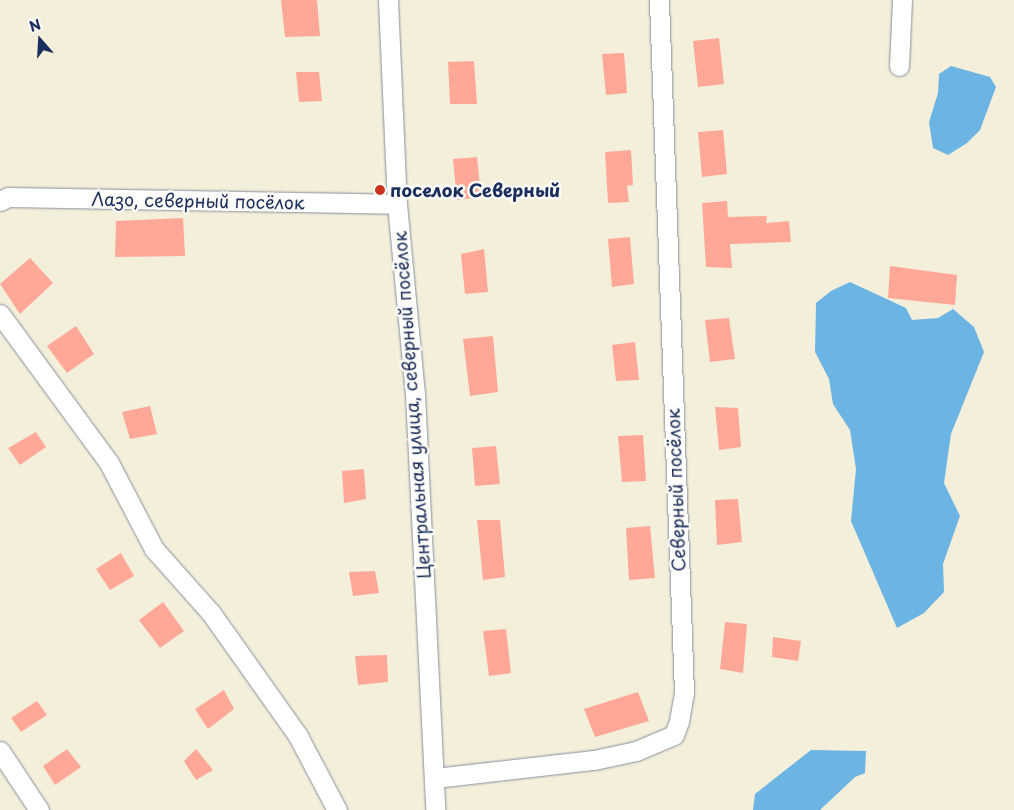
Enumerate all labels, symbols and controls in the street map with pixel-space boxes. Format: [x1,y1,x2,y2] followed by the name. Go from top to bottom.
[26,14,44,37] text: N
[15,15,65,65] north arrow
[390,179,561,201] place label: поселок Северный
[374,184,386,196] marker: поселок Северный
[91,188,305,214] street label: Лазо, северный посёлок
[389,230,435,580] street label: Центральная улица, северный посёлок
[662,408,690,572] street label: Северный посёлок

